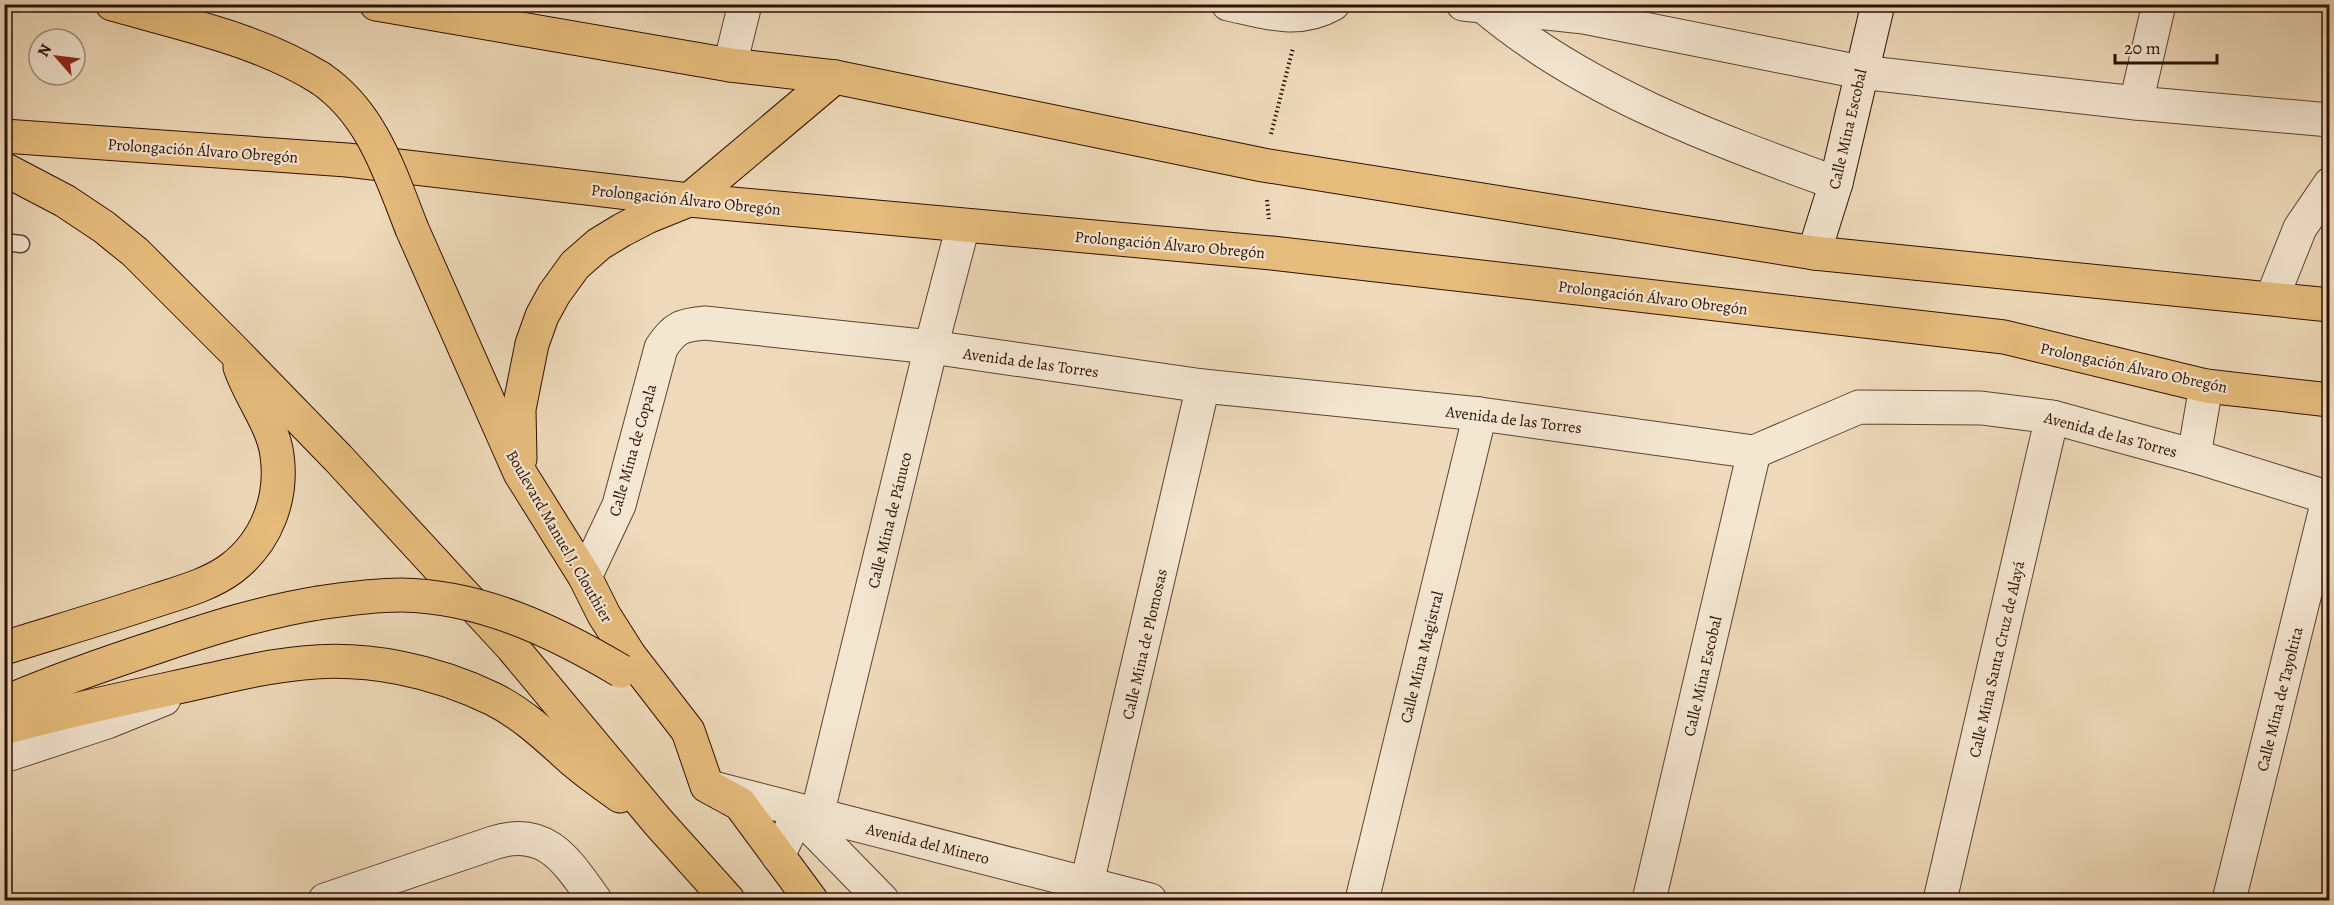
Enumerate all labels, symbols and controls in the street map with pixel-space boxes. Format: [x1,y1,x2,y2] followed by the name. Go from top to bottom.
[27,27,87,87] north arrow
[2115,27,2217,65] scale bar
[2124,36,2161,60] text: 20 m
[32,40,57,61] text: N
[1823,67,1873,192] street label: Calle Mina Escobal
[107,133,299,169] street label: Prolongación Álvaro Obregón
[590,179,782,221] street label: Prolongación Álvaro Obregón
[1074,226,1266,264] street label: Prolongación Álvaro Obregón
[1557,275,1749,321] street label: Prolongación Álvaro Obregón
[2038,337,2230,399] street label: Prolongación Álvaro Obregón
[961,342,1100,383] street label: Avenida de las Torres
[604,381,663,519] street label: Calle Mina de Copala
[1444,401,1583,439] street label: Avenida de las Torres
[2041,406,2180,463] street label: Avenida de las Torres
[501,446,618,627] street label: Boulevard Manuel J. Clouthier
[862,450,918,591] street label: Calle Mina de Pánuco
[1964,558,2030,760] street label: Calle Mina Santa Cruz de Alayá
[1117,567,1173,722] street label: Calle Mina de Plomosas
[1395,589,1449,726] street label: Calle Mina Magistral
[1678,614,1728,739] street label: Calle Mina Escobal
[2251,624,2309,774] street label: Calle Mina de Tayoltita
[863,818,992,870] street label: Avenida del Minero

